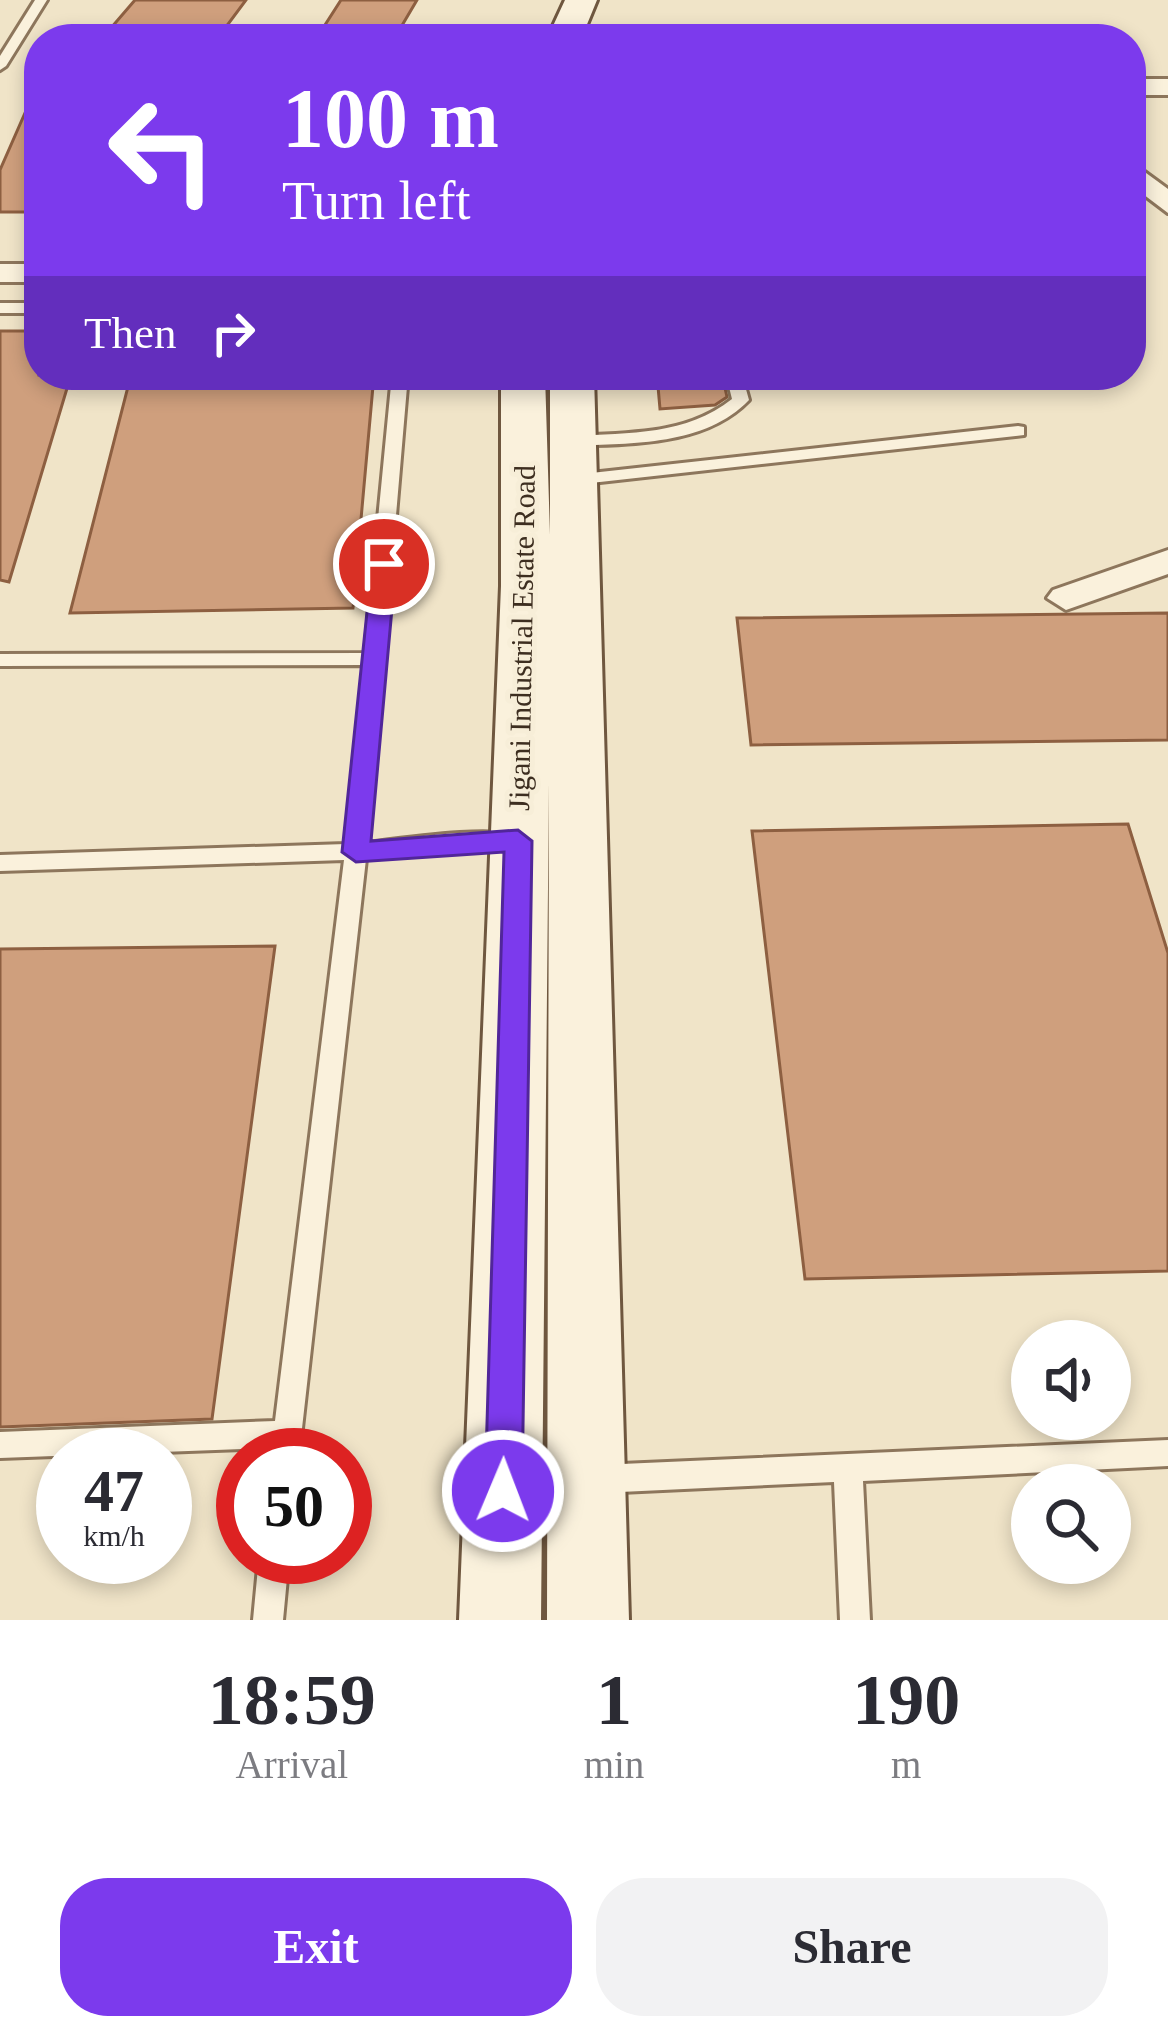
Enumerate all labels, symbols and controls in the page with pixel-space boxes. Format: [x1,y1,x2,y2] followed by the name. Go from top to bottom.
[84,72,240,228] icon: left
[282,72,499,165] text: 100 m
[282,171,471,231] text: Turn left
[200,300,266,366] icon: right
[84,308,176,358] text: Then
[502,465,541,811] street label: Jigani Industrial Estate Road
[333,513,435,615] pin
[351,531,417,597] icon: arrive
[1011,1320,1131,1584] map controls
[1011,1320,1131,1440] button: sound
[216,1428,372,1584] speed limit sign: 50
[440,1428,566,1554] position arrow
[84,1458,144,1524] text: 47
[1011,1464,1131,1584] button: search
[83,1519,145,1552] text: km/h
[208,1660,376,1740] text: 18:59
[596,1660,632,1740] text: 1
[852,1660,960,1740] text: 190
[236,1743,348,1786] text: Arrival
[584,1743,644,1786] text: min
[891,1743,921,1786] text: m
[60,1878,572,2016] button: Exit
[596,1878,1108,2016] button: Share

